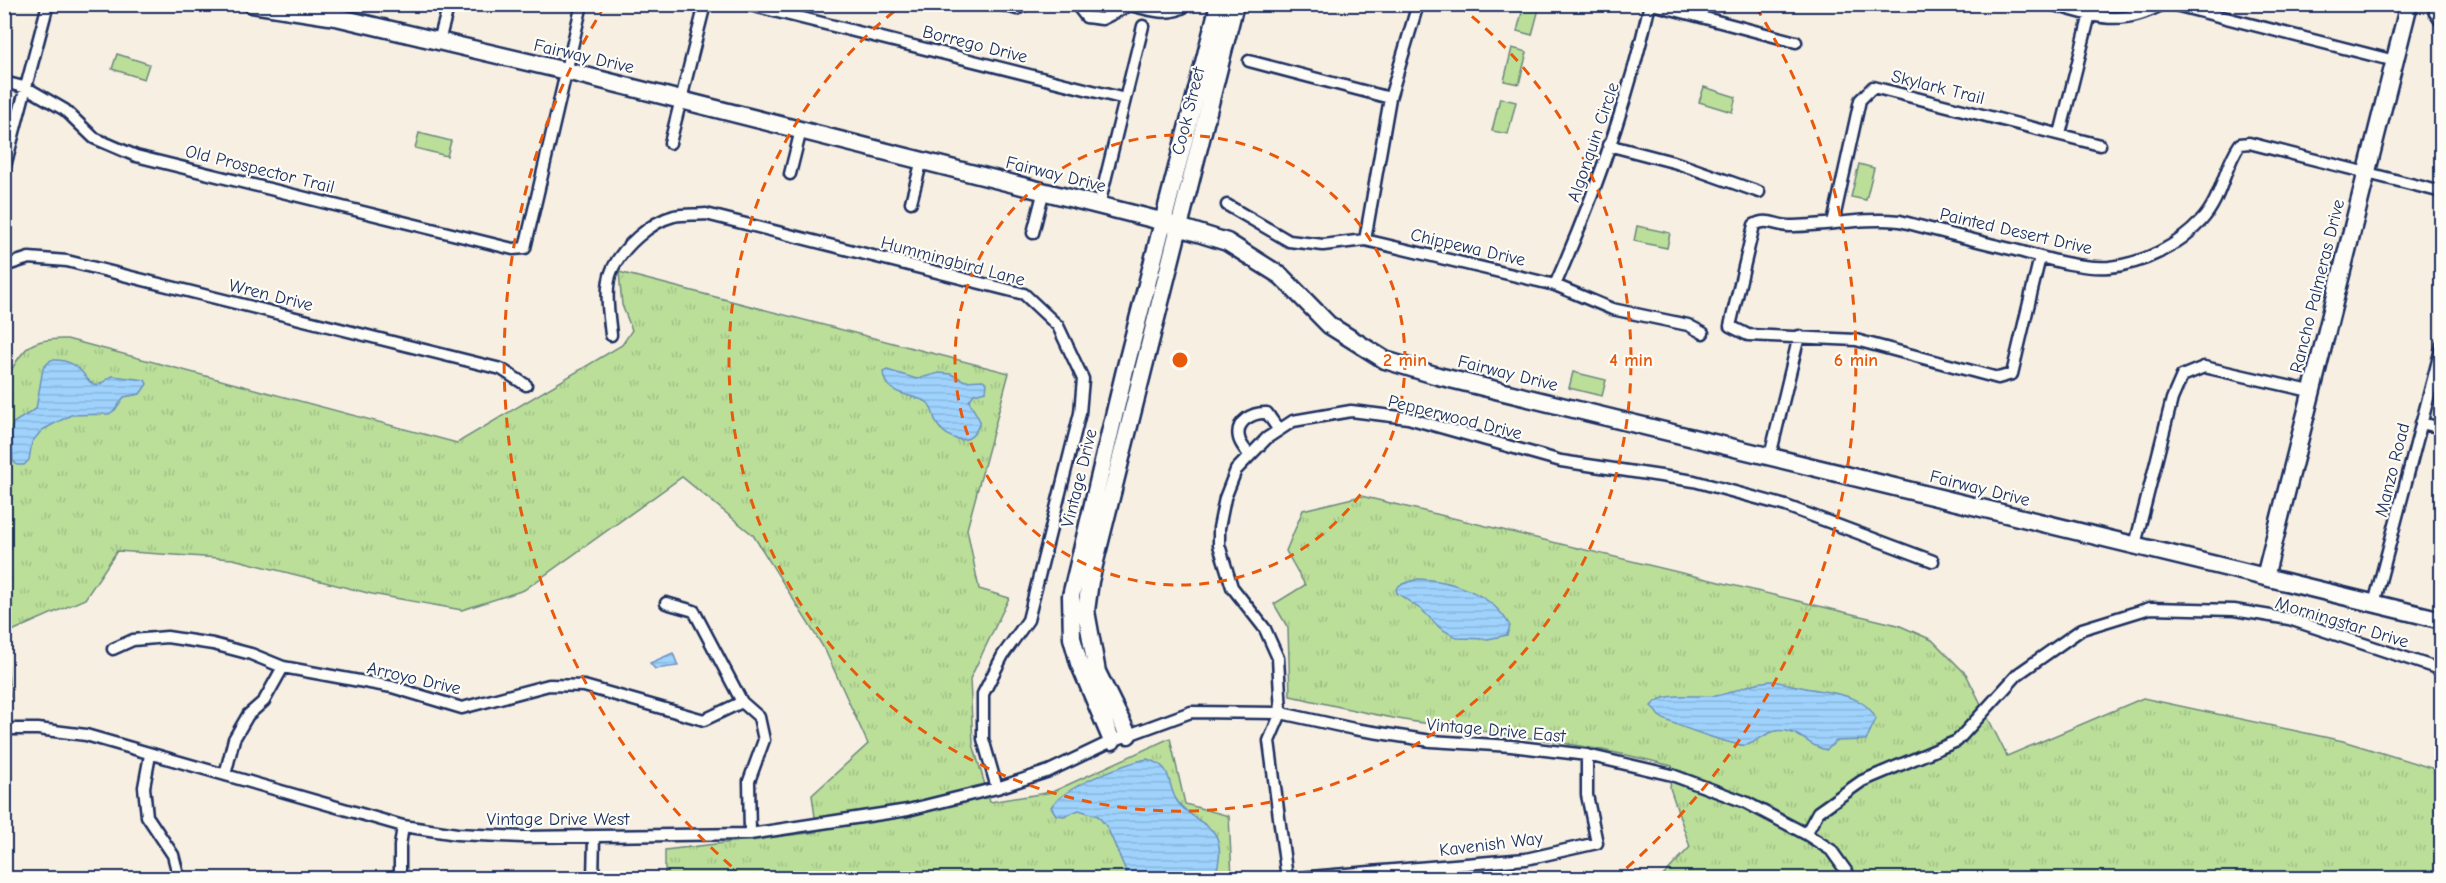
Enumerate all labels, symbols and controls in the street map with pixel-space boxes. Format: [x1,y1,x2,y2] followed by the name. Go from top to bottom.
[920,21,1030,68] street label: Borrego Drive
[532,35,636,78] street label: Fairway Drive
[1167,64,1210,157] street label: Cook Street
[1889,66,1987,109] street label: Skylark Trail
[1563,79,1624,205] street label: Algonquin Circle
[183,141,337,198] street label: Old Prospector Trail
[1004,152,1108,197] street label: Fairway Drive
[2286,197,2349,375] street label: Rancho Palmeras Drive
[1938,204,2094,259] street label: Painted Desert Drive
[1408,224,1527,271] street label: Chippewa Drive
[878,232,1027,291] street label: Hummingbird Lane
[227,275,315,316] street label: Wren Drive
[1170,350,1190,370] centre of rings
[1383,350,1427,371] text: 2 min
[1609,350,1653,371] text: 4 min
[1834,350,1878,371] text: 6 min
[1456,351,1560,396] street label: Fairway Drive
[1386,391,1524,444] street label: Pepperwood Drive
[2371,421,2414,519] street label: Manzo Road
[1057,427,1102,530] street label: Vintage Drive
[1928,466,2032,511] street label: Fairway Drive
[2273,592,2411,653] street label: Morningstar Drive
[365,657,463,700] street label: Arroyo Drive
[1425,714,1567,747] street label: Vintage Drive East
[487,809,630,830] street label: Vintage Drive West
[1438,828,1545,861] street label: Kavenish Way

